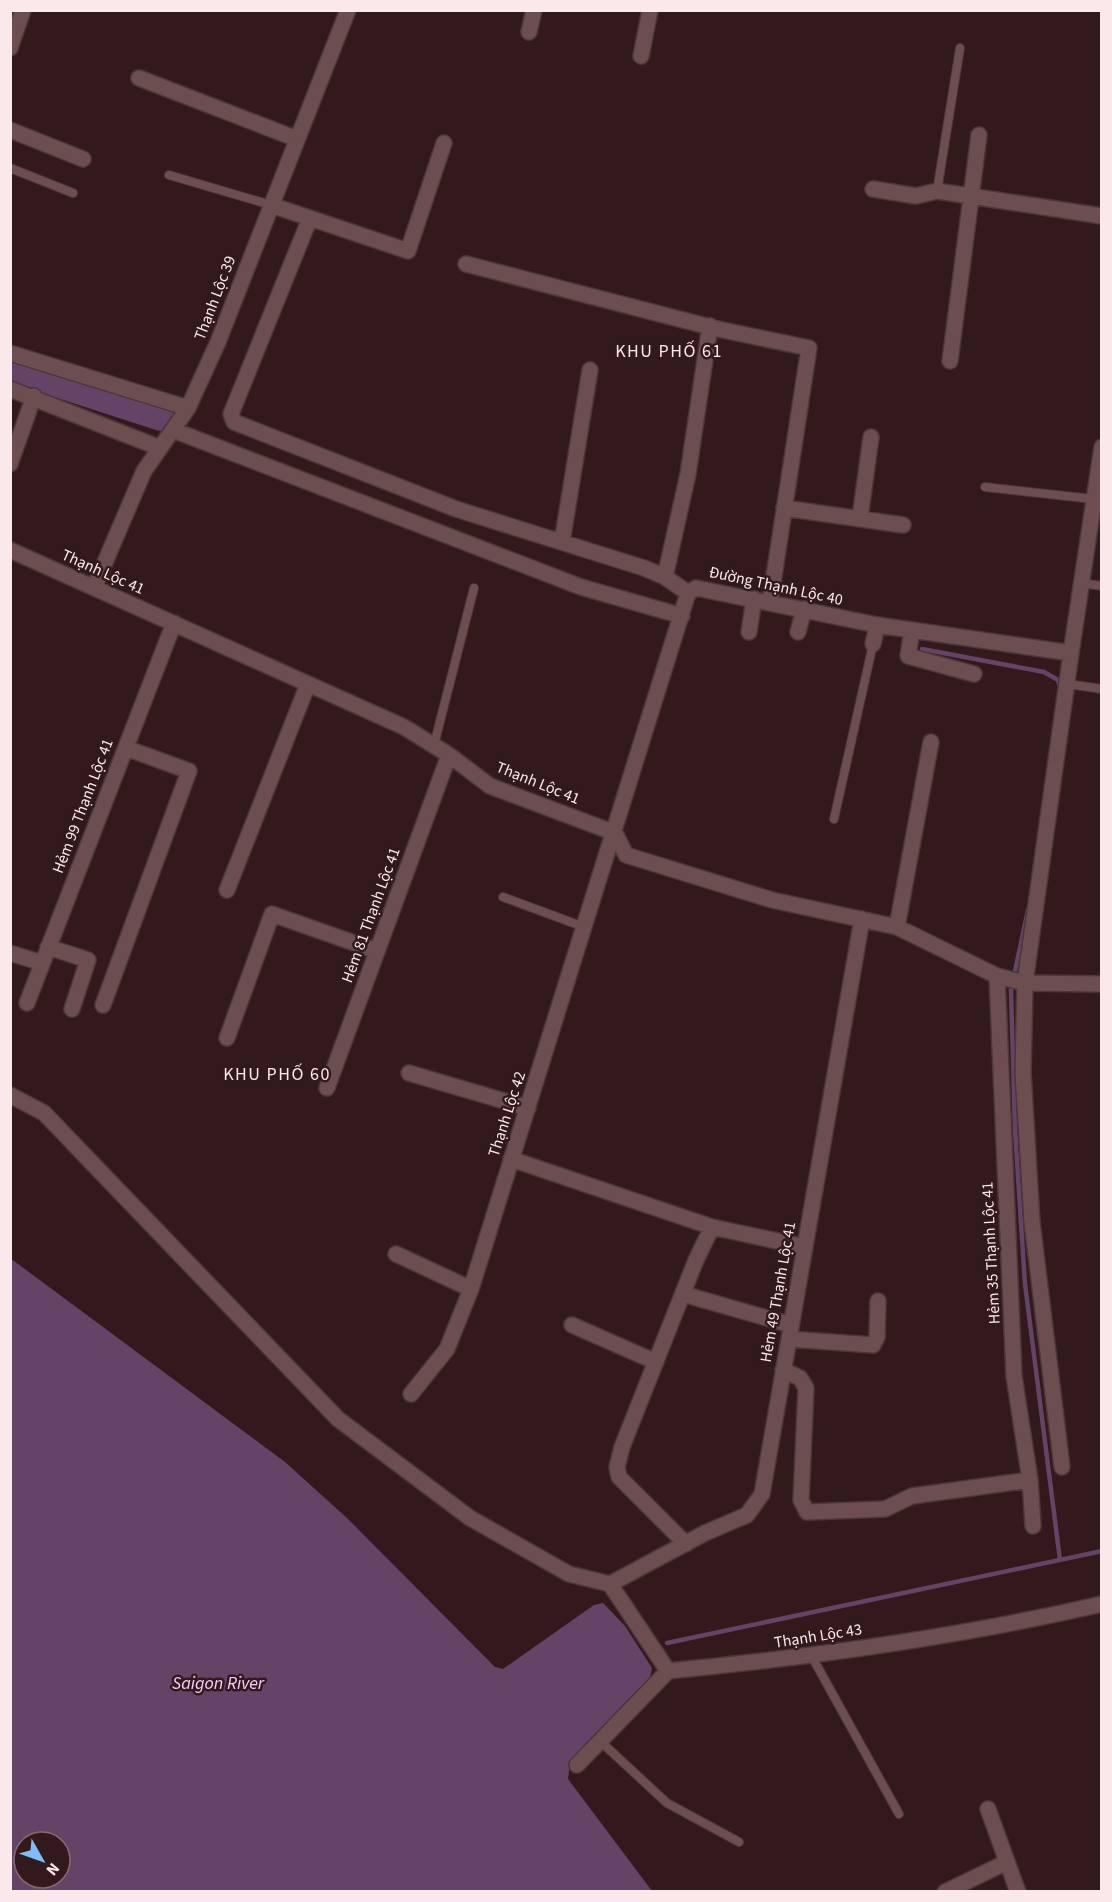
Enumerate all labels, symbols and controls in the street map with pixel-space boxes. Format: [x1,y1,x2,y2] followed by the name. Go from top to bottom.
[189,253,241,343] street label: Thạnh Lộc 39
[615,339,723,364] district label: KHU PHỐ 61
[58,544,148,600] street label: Thạnh Lộc 41
[707,561,845,611] street label: Đường Thạnh Lộc 40
[47,735,119,877] street label: Hẻm 99 Thạnh Lộc 41
[493,756,583,810] street label: Thạnh Lộc 41
[336,844,406,986] street label: Hẻm 81 Thạnh Lộc 41
[223,1062,331,1087] district label: KHU PHỐ 60
[483,1068,531,1160] street label: Thạnh Lộc 42
[976,1181,1006,1325] street label: Hẻm 35 Thạnh Lộc 41
[755,1220,801,1364] street label: Hẻm 49 Thạnh Lộc 41
[772,1618,864,1654] street label: Thạnh Lộc 43
[172,1671,265,1696] water label: Saigon River
[12,1830,72,1890] north arrow
[41,1858,65,1880] text: N

